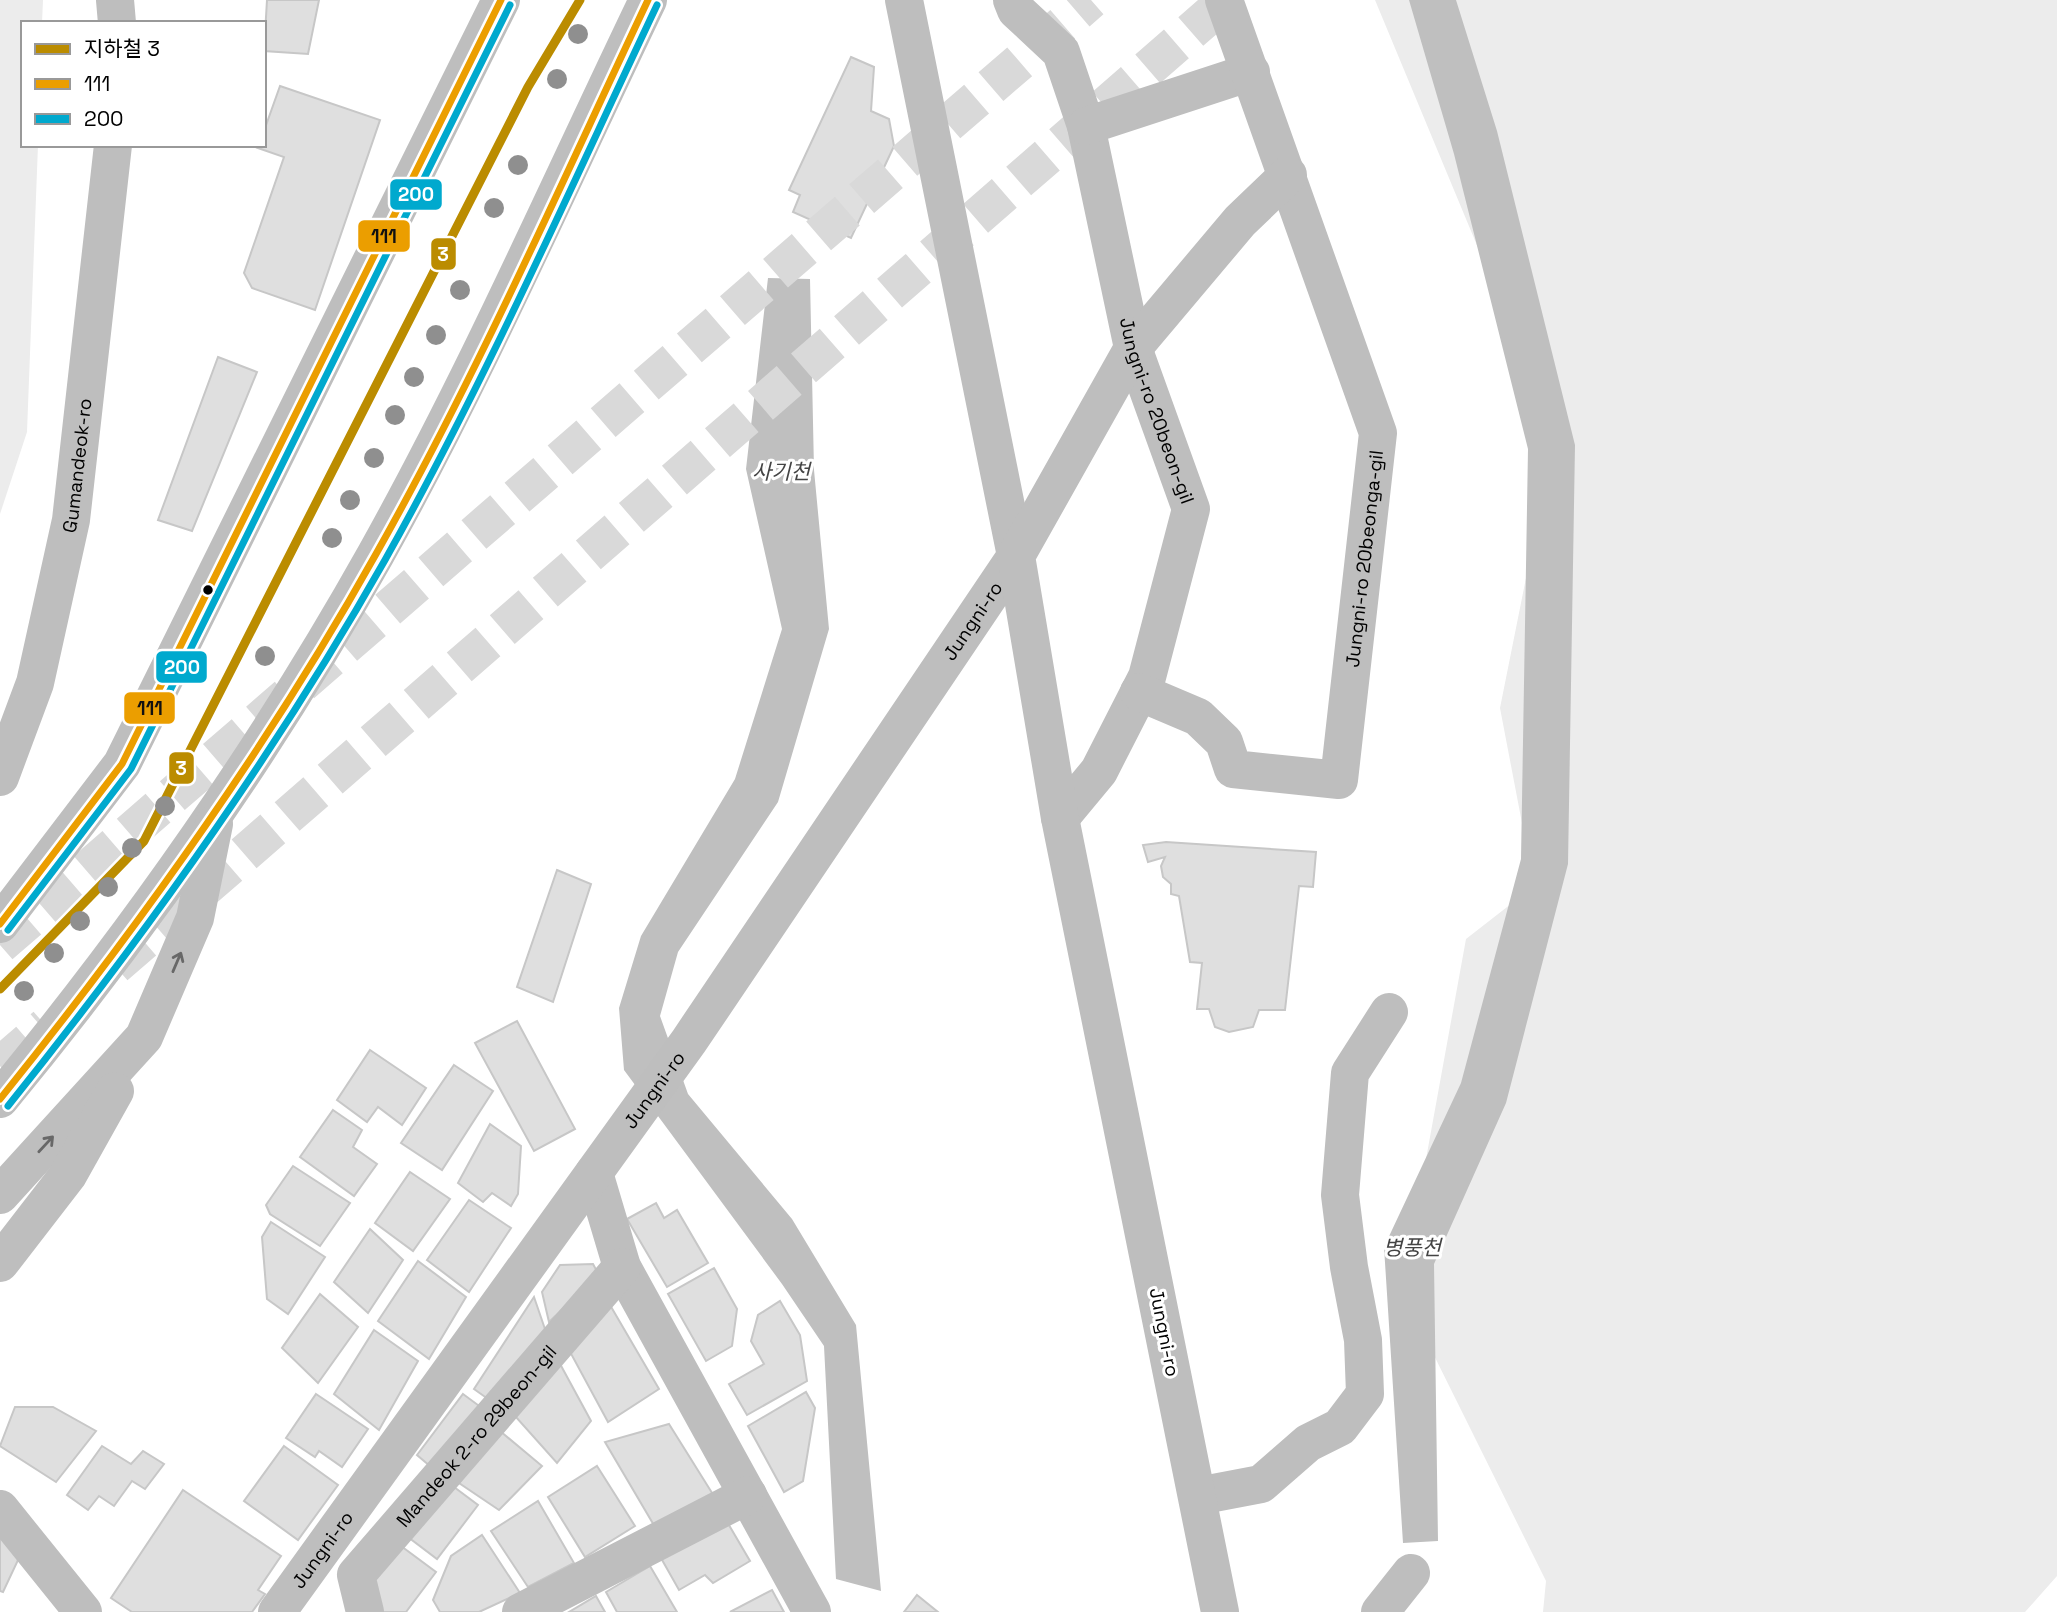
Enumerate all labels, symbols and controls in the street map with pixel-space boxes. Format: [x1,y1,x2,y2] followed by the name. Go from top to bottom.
[21,21,266,147] legend
[84,35,160,62] text: 지하철 3
[84,70,110,97] text: 111
[84,105,124,132] text: 200
[389,178,443,211] line badge: 200
[398,182,434,207] text: 200
[357,219,411,253] line badge: 111
[371,224,397,249] text: 111
[430,237,457,271] line badge: 3
[437,242,449,267] text: 3
[1114,315,1200,507] street label: Jungni-ro 20beon-gil
[57,397,98,535] street label: Gumandeok-ro
[1340,449,1389,669] street label: Jungni-ro 20beonga-gil
[752,458,813,485] water label: 사기천
[937,577,1008,665] street label: Jungni-ro
[201,583,215,597] unlabelled marker
[155,650,208,684] line badge: 200
[164,655,200,680] text: 200
[123,691,176,725] line badge: 111
[137,696,163,721] text: 111
[168,751,195,785] line badge: 3
[175,756,187,781] text: 3
[171,951,184,973] one-way arrow
[618,1046,691,1134] street label: Jungni-ro
[38,1135,54,1153] one-way arrow
[1383,1234,1444,1261] water label: 병풍천
[1144,1286,1185,1379] street label: Jungni-ro
[391,1340,562,1532] street label: Mandeok 2-ro 29beon-gil
[286,1506,359,1594] street label: Jungni-ro

